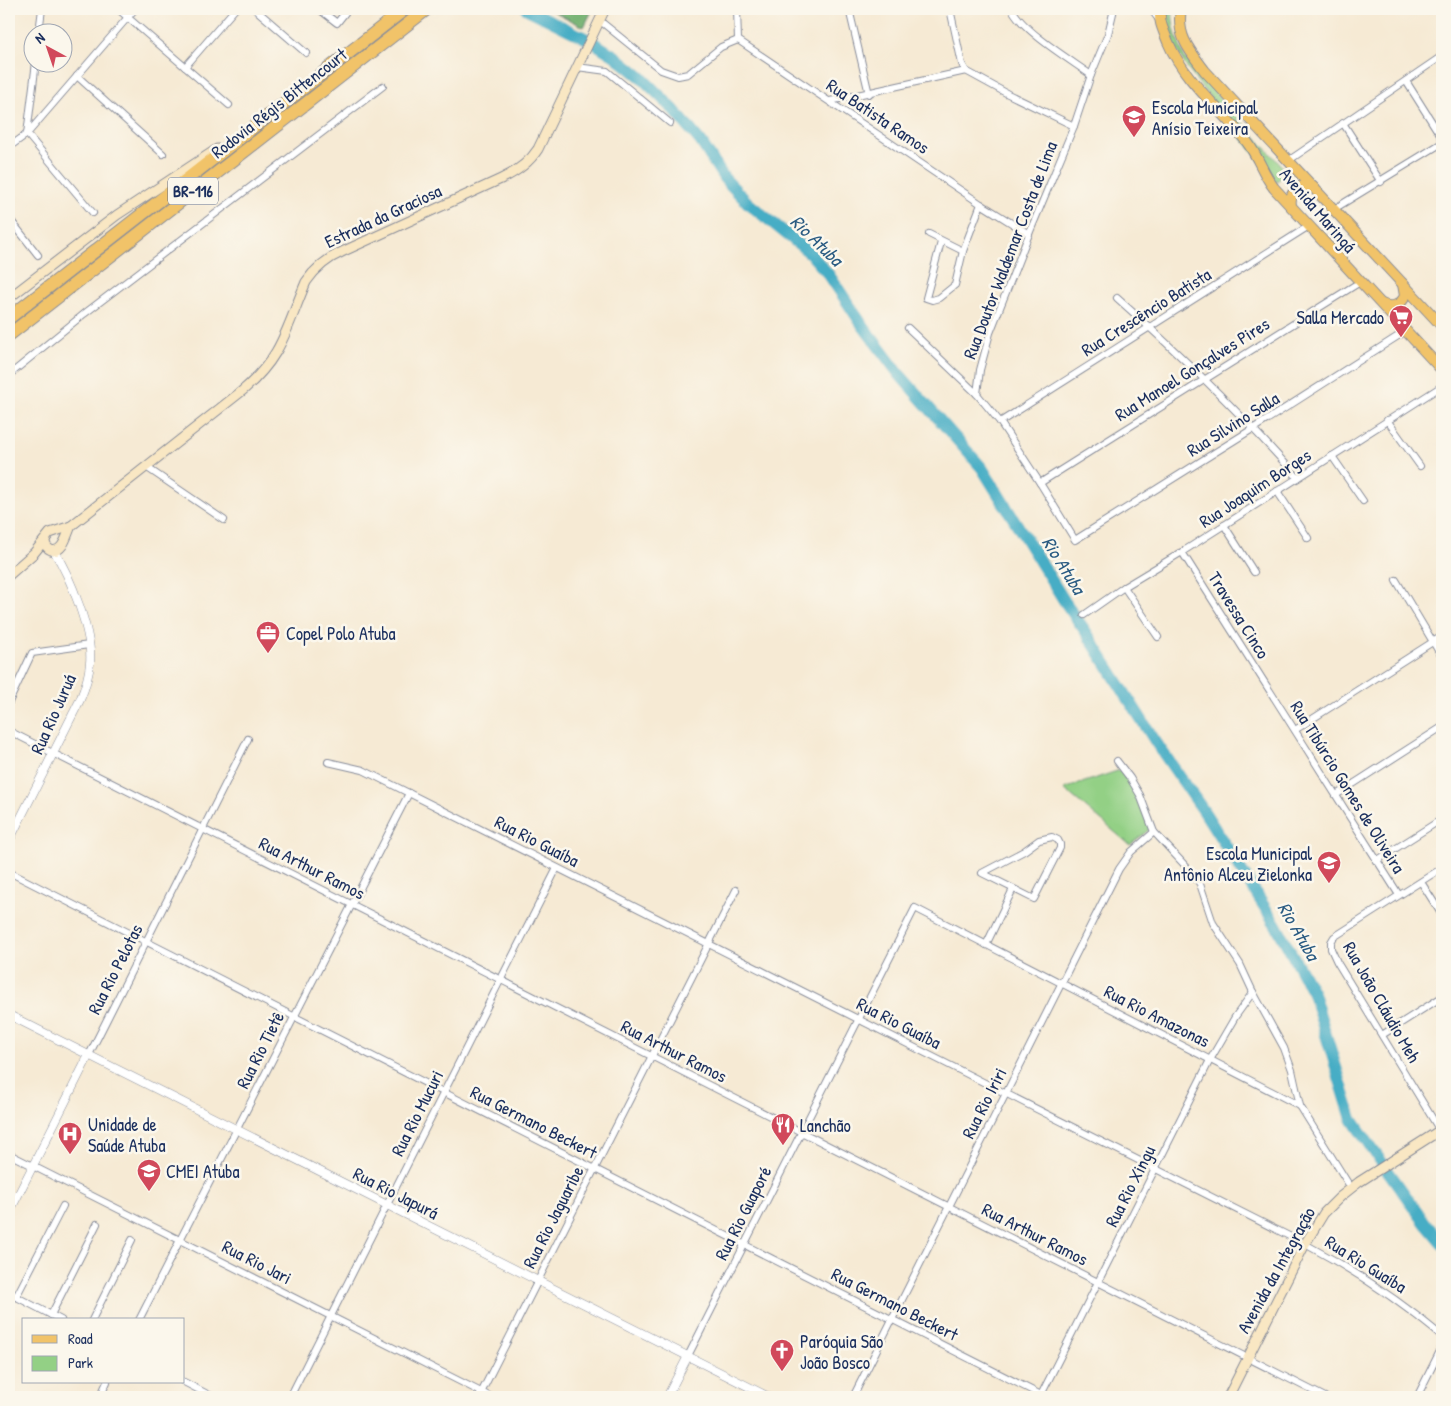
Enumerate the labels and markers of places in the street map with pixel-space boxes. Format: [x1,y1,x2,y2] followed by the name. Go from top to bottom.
[1152,95,1258,141] place label: Escola Municipal Anísio Teixeira
[1121,104,1147,138] school or university icon: Escola Municipal Anísio Teixeira
[1388,304,1414,338] supermarket icon: Salla Mercado
[1297,305,1384,330] place label: Salla Mercado
[255,620,281,654] office icon: Copel Polo Atuba
[286,621,396,646] place label: Copel Polo Atuba
[1164,841,1312,887] place label: Escola Municipal Antônio Alceu Zielonka
[1316,850,1342,884] school or university icon: Escola Municipal Antônio Alceu Zielonka
[88,1112,166,1158] place label: Unidade de Saúde Atuba
[770,1112,796,1146] restaurant icon: Lanchão
[800,1113,851,1138] place label: Lanchão
[57,1121,83,1155] hospital icon: Unidade de Saúde Atuba
[136,1158,162,1192] school or university icon: CMEI Atuba
[166,1159,240,1184] place label: CMEI Atuba
[800,1329,883,1375] place label: Paróquia São João Bosco
[769,1338,795,1372] church icon: Paróquia São João Bosco

